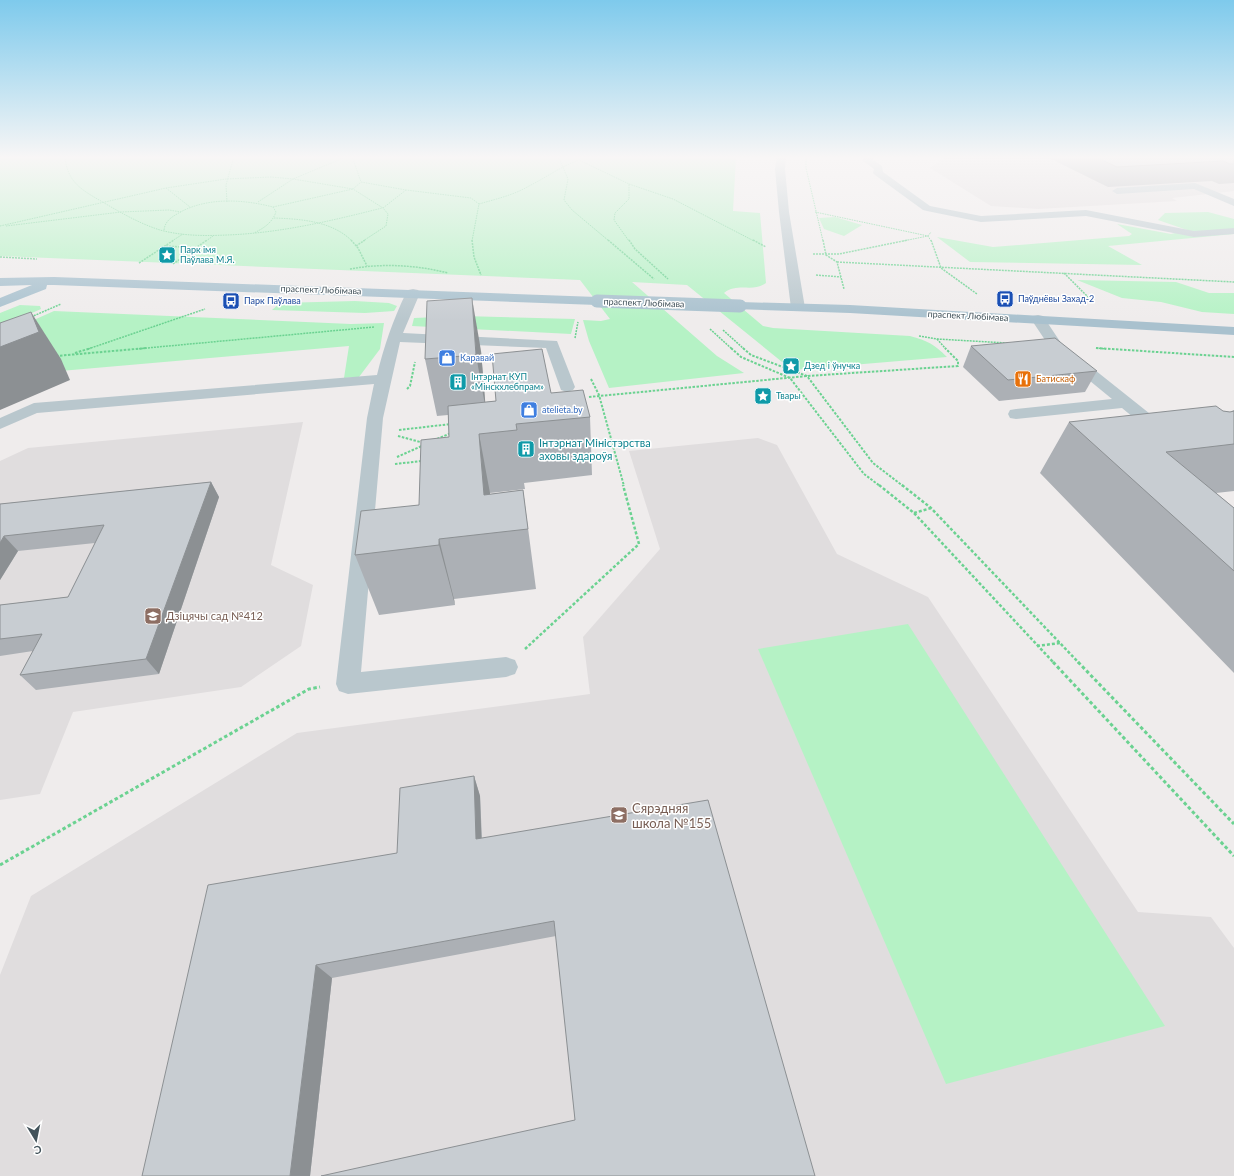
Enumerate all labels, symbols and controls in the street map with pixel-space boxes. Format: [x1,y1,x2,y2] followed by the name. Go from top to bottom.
[180,244,235,265] place label: Парк імя Паўлава М.Я.
[157,245,177,265] place icon: Парк імя Паўлава М.Я.
[280,283,362,296] street label: праспект Любімава
[995,289,1015,309] bus stop icon: Паўднёвы Захад-2
[221,291,241,311] bus stop icon: Парк Паўлава
[1018,293,1094,304] place label: Паўднёвы Захад-2
[244,295,301,306] place label: Парк Паўлава
[603,296,685,309] street label: праспект Любімава
[927,308,1009,323] street label: праспект Любімава
[437,348,457,368] shop icon: Каравай
[460,352,494,363] place label: Каравай
[781,356,801,376] place icon: Дзед і ўнучка
[804,360,860,371] place label: Дзед і ўнучка
[1013,369,1033,389] restaurant icon: Батискаф
[471,371,544,392] place label: Інтэрнат КУП «Мінскхлебпрам»
[448,372,468,392] building icon: Інтэрнат КУП «Мінскхлебпрам»
[1036,373,1075,384] place label: Батискаф
[753,386,773,406] place icon: Твары
[776,390,801,401] place label: Твары
[519,400,539,420] shop icon: atelieta.by
[542,404,583,415] place label: atelieta.by
[539,436,651,462] place label: Інтэрнат Міністэрства аховы здароўя
[516,439,536,459] building icon: Інтэрнат Міністэрства аховы здароўя
[143,606,163,626] school or university icon: Дзіцячы сад №412
[166,609,263,622] place label: Дзіцячы сад №412
[632,800,711,831] place label: Сярэдняя школа №155
[609,805,629,825] school or university icon: Сярэдняя школа №155
[16,1120,56,1160] north arrow
[32,1143,43,1157] text: С

